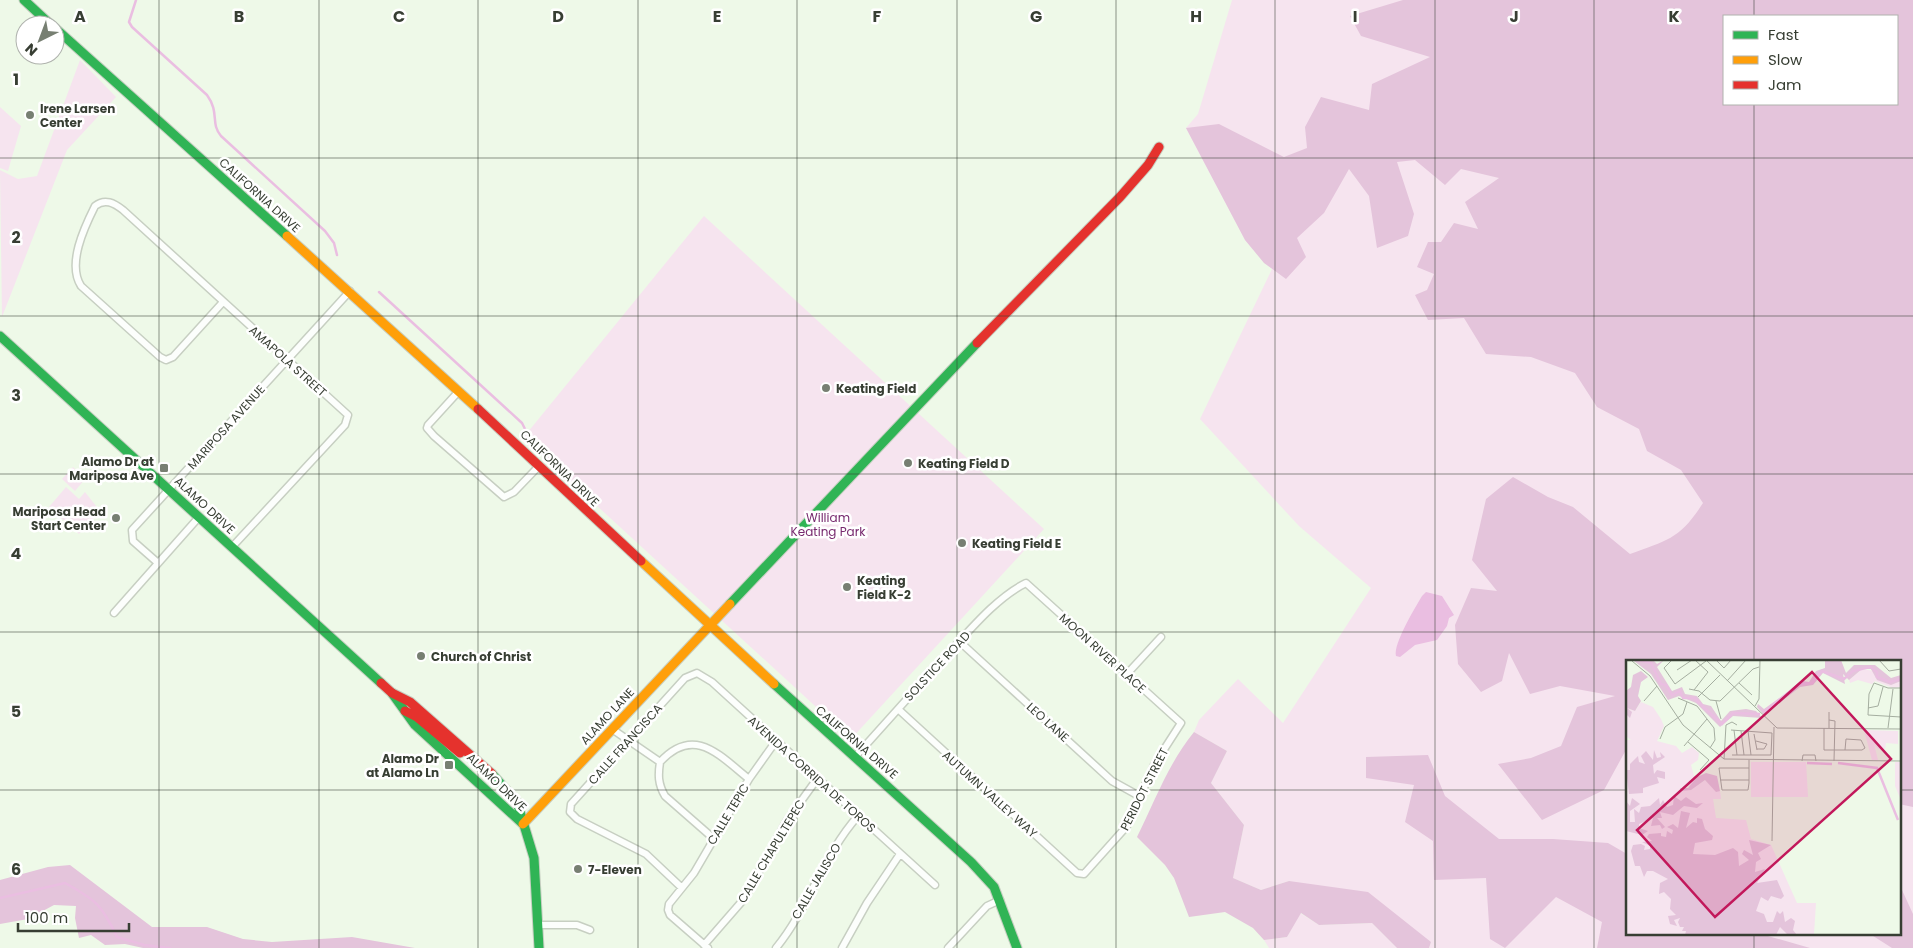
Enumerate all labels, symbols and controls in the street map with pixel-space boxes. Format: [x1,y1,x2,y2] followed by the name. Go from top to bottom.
[74,5,86,28] text: A
[234,5,244,28] text: B
[393,5,405,28] text: C
[552,5,564,28] text: D
[713,5,721,28] text: E
[873,5,882,28] text: F
[1030,5,1042,28] text: G
[1190,5,1202,28] text: H
[1353,5,1357,28] text: I
[1509,5,1519,28] text: J
[1668,5,1680,28] text: K
[15,15,65,65] north arrow
[1723,15,1898,105] legend
[1768,24,1799,45] text: Fast
[21,39,42,61] text: N
[1768,49,1803,70] text: Slow
[13,68,19,91] text: 1
[1768,74,1802,95] text: Jam
[40,100,115,131] place label: Irene Larsen Center
[24,109,36,121] marker: Irene Larsen Center
[216,154,304,236] street label: CALIFORNIA DRIVE
[11,226,21,249] text: 2
[246,322,331,401] street label: AMAPOLA STREET
[836,380,916,397] place label: Keating Field
[183,381,269,473] street label: MARIPOSA AVENUE
[820,382,832,394] marker: Keating Field
[11,384,21,407] text: 3
[517,426,603,510] street label: CALIFORNIA DRIVE
[69,453,155,484] place label: Alamo Dr at Mariposa Ave
[918,455,1010,472] place label: Keating Field D
[902,457,914,469] marker: Keating Field D
[158,462,170,474] marker: Alamo Dr at Mariposa Ave
[171,472,239,538] street label: ALAMO DRIVE
[13,503,106,534] place label: Mariposa Head Start Center
[791,509,866,540] park label: William Keating Park
[110,512,122,524] marker: Mariposa Head Start Center
[972,535,1061,552] place label: Keating Field E
[956,537,968,549] marker: Keating Field E
[11,542,22,565] text: 4
[857,572,911,603] place label: Keating Field K-2
[841,581,853,593] marker: Keating Field K-2
[1056,609,1150,697] street label: MOON RIVER PLACE
[900,627,974,705] street label: SOLSTICE ROAD
[431,648,531,665] place label: Church of Christ
[415,650,427,662] marker: Church of Christ
[1626,660,1900,936] inset map
[576,684,638,748] street label: ALAMO LANE
[1023,698,1073,746] street label: LEO LANE
[11,700,21,723] text: 5
[584,700,666,788] street label: CALLE FRANCISCA
[812,701,902,783] street label: CALIFORNIA DRIVE
[744,712,880,836] street label: AVENIDA CORRIDA DE TOROS
[1116,744,1172,833] street label: PERIDOT STREET
[939,747,1041,841] street label: AUTUMN VALLEY WAY
[463,749,531,815] street label: ALAMO DRIVE
[366,750,439,781] place label: Alamo Dr at Alamo Ln
[443,759,455,771] marker: Alamo Dr at Alamo Ln
[703,780,753,848] street label: CALLE TEPIC
[733,796,809,906] street label: CALLE CHAPULTEPEC
[787,840,845,922] street label: CALLE JALISCO
[11,858,21,881] text: 6
[588,861,642,878] place label: 7-Eleven
[572,863,584,875] marker: 7-Eleven
[18,900,129,932] scale bar
[25,907,68,928] text: 100 m

